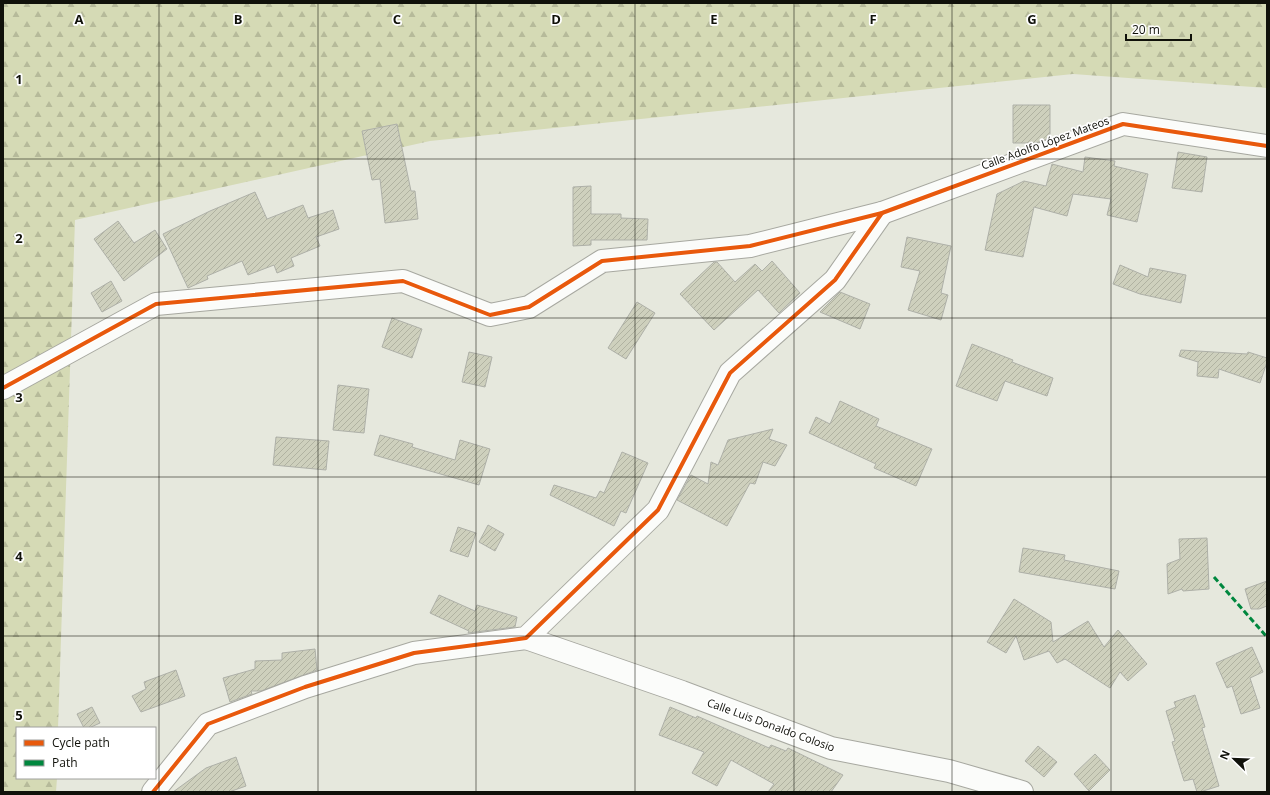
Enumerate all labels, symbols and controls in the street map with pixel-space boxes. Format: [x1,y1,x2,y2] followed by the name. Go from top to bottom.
[75,10,84,28] text: A
[234,10,243,28] text: B
[393,10,401,28] text: C
[551,10,561,28] text: D
[710,10,718,28] text: E
[869,10,877,28] text: F
[1027,10,1037,28] text: G
[1126,16,1191,42] scale bar
[1132,21,1160,38] text: 20 m
[15,70,23,88] text: 1
[979,112,1111,173] street label: Calle Adolfo López Mateos
[15,229,23,247] text: 2
[15,388,23,406] text: 3
[15,547,23,565] text: 4
[705,694,838,755] street label: Calle Luis Donaldo Colosio
[15,706,23,724] text: 5
[16,727,156,779] legend
[52,734,110,751] text: Cycle path
[1214,739,1254,779] north arrow
[1216,748,1233,762] text: N
[52,754,78,771] text: Path

